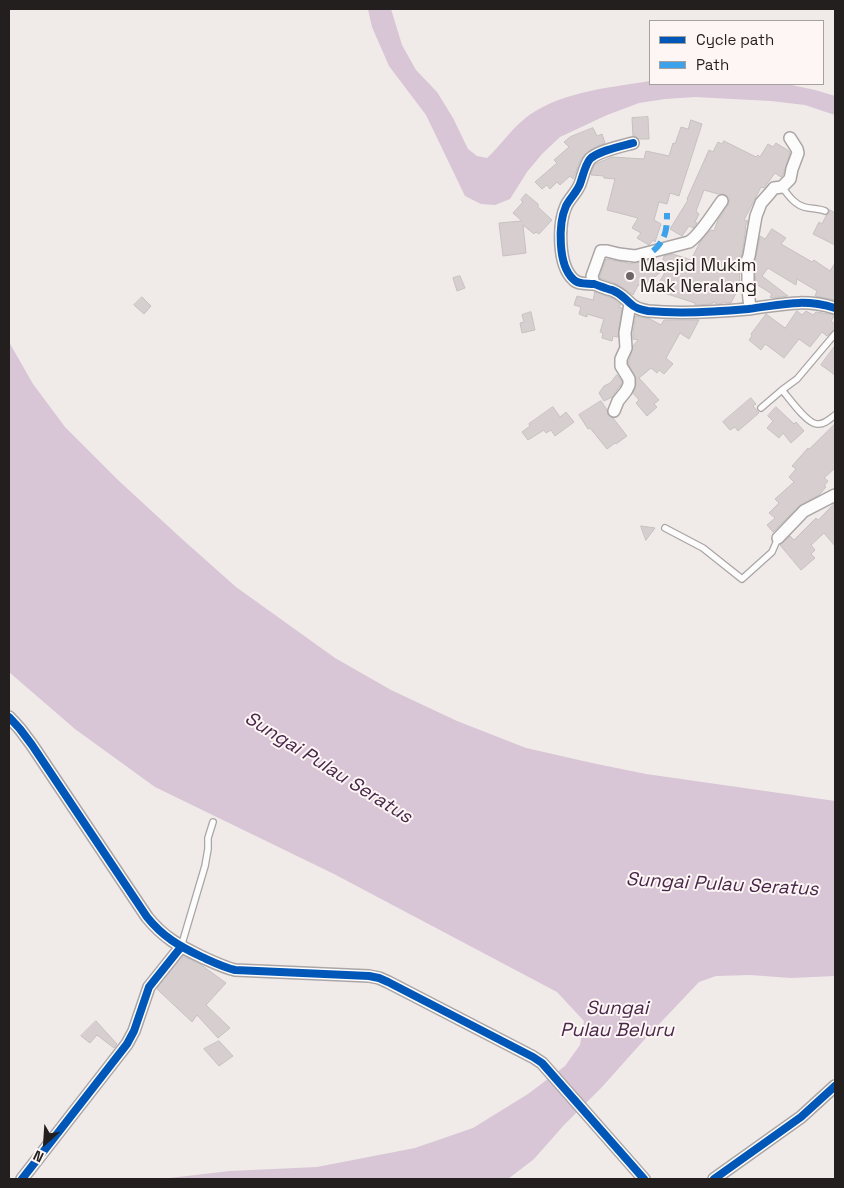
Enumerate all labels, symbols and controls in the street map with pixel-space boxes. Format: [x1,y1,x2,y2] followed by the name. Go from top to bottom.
[649,20,824,85] legend
[696,30,774,49] text: Cycle path
[696,55,729,74] text: Path
[640,255,757,298] place label: Masjid Mukim Mak Neralang
[624,270,636,282] marker: Masjid Mukim Mak Neralang
[240,707,416,829] water label: Sungai Pulau Seratus
[625,869,819,901] water label: Sungai Pulau Seratus
[560,998,674,1042] water label: Sungai Pulau Beluru
[20,1118,70,1168] north arrow
[30,1146,47,1167] text: N

